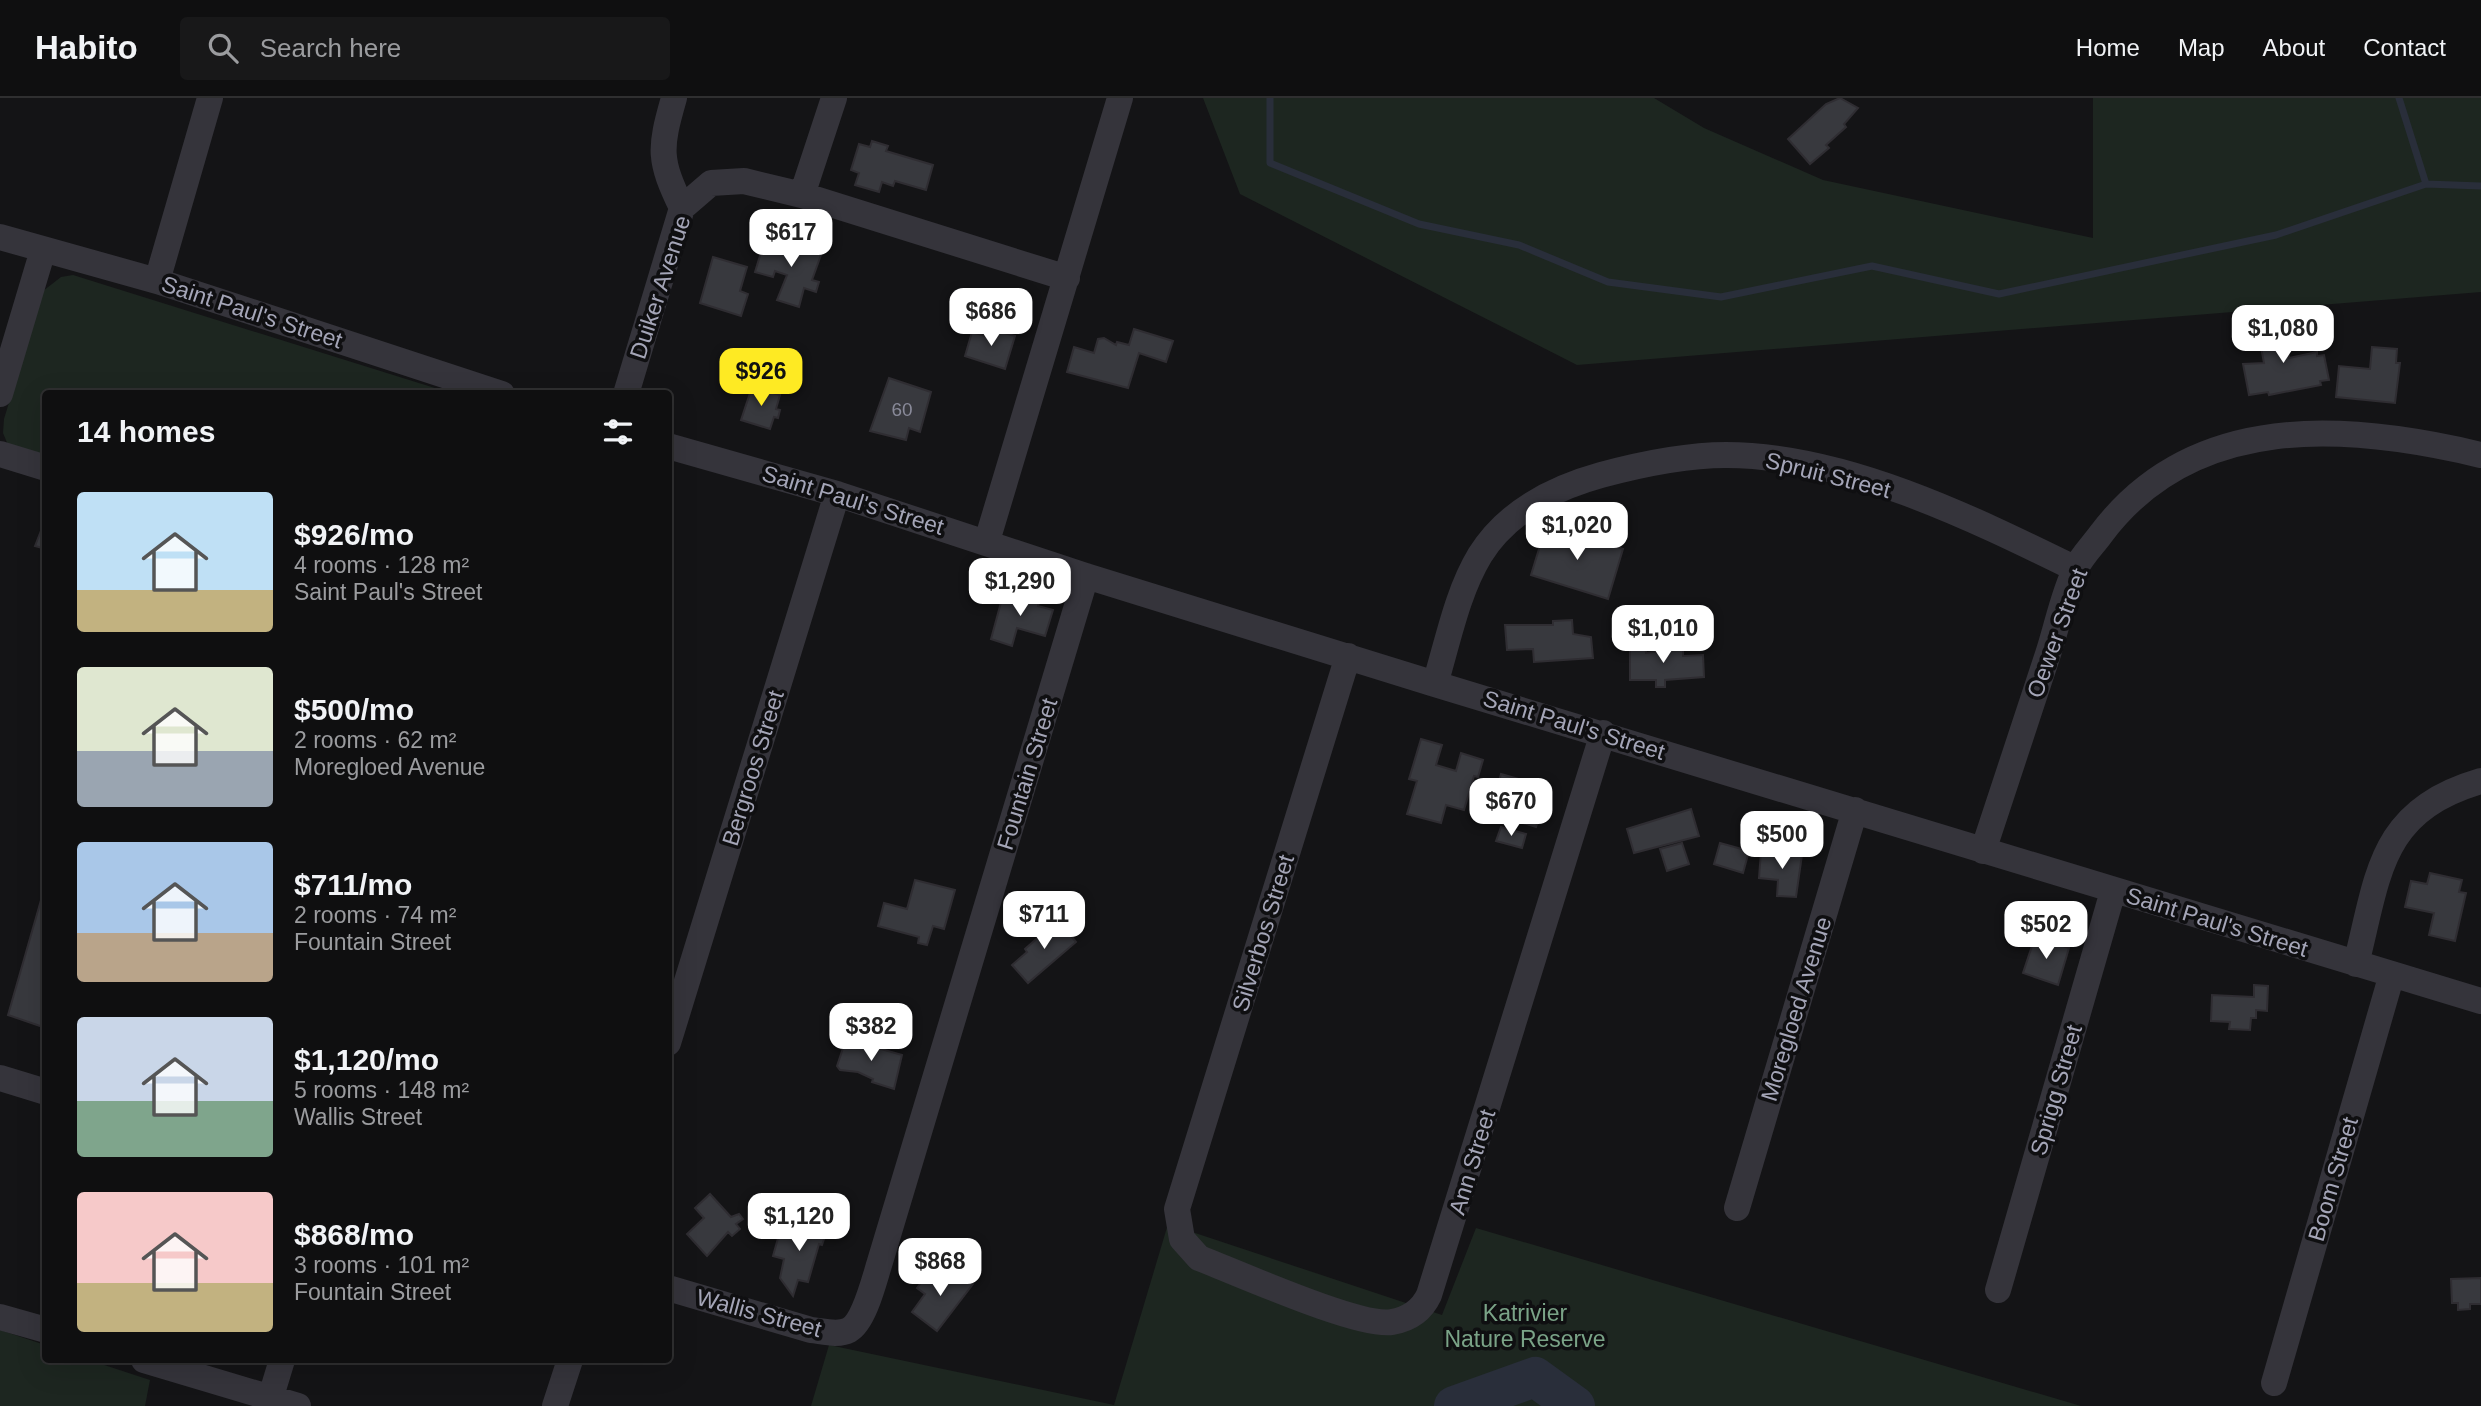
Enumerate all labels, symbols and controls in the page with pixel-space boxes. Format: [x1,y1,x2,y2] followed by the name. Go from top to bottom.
[180,17,670,80] search box
[35,29,138,66] text: Habito
[204,29,242,67] icon: search
[260,33,401,63] text: Search here
[2076,34,2140,61] text: Home
[2178,34,2225,61] text: Map
[2263,34,2325,61] text: About
[2363,34,2446,61] text: Contact
[750,209,832,269] pin: $617
[625,212,695,362] street label: Duiker Avenue
[765,219,817,245] text: $617
[158,271,346,354] street label: Saint Paul's Street
[950,288,1032,348] pin: $686
[965,298,1017,324] text: $686
[2226,306,2340,365] pin: $1,080
[2248,315,2318,341] text: $1,080
[720,348,802,408] pin: $926
[735,358,787,384] text: $926
[891,399,913,420] house number: 60
[599,413,637,451] icon: filters
[77,415,215,448] text: 14 homes
[1763,447,1894,503] street label: Spruit Street
[759,460,948,540] street label: Saint Paul's Street
[1520,503,1634,562] pin: $1,020
[1542,512,1612,538] text: $1,020
[294,518,414,551] text: $926/mo
[133,520,217,604] icon: home
[294,552,469,578] text: 4 rooms · 128 m²
[963,559,1077,618] pin: $1,290
[2022,564,2093,701] street label: Oewer Street
[985,568,1055,594] text: $1,290
[294,579,483,605] text: Saint Paul's Street
[1606,606,1720,665] pin: $1,010
[1628,615,1698,641] text: $1,010
[1480,685,1669,765] street label: Saint Paul's Street
[717,687,789,849] street label: Bergroos Street
[294,693,414,726] text: $500/mo
[992,694,1063,853] street label: Fountain Street
[133,695,217,779] icon: home
[294,727,456,753] text: 2 rooms · 62 m²
[294,754,485,780] text: Moregloed Avenue
[1470,778,1552,838] pin: $670
[1485,788,1537,814] text: $670
[1741,812,1823,871] pin: $500
[1756,821,1808,847] text: $500
[1227,851,1299,1014] street label: Silverbos Street
[294,868,412,901] text: $711/mo
[133,870,217,954] icon: home
[2123,882,2312,962] street label: Saint Paul's Street
[1003,892,1085,951] pin: $711
[1019,901,1069,927] text: $711
[294,902,456,928] text: 2 rooms · 74 m²
[2005,902,2087,961] pin: $502
[2020,911,2072,937] text: $502
[1756,914,1836,1104] street label: Moregloed Avenue
[294,929,451,955] text: Fountain Street
[830,1004,912,1063] pin: $382
[845,1013,897,1039] text: $382
[2025,1021,2087,1158] street label: Sprigg Street
[294,1043,439,1076] text: $1,120/mo
[133,1045,217,1129] icon: home
[294,1077,469,1103] text: 5 rooms · 148 m²
[294,1104,422,1130] text: Wallis Street
[1444,1106,1500,1218] street label: Ann Street
[2303,1113,2363,1244] street label: Boom Street
[742,1194,856,1253] pin: $1,120
[764,1203,834,1229] text: $1,120
[294,1218,414,1251] text: $868/mo
[133,1220,217,1304] icon: home
[899,1238,981,1298] pin: $868
[914,1248,966,1274] text: $868
[294,1252,469,1278] text: 3 rooms · 101 m²
[294,1279,451,1305] text: Fountain Street
[694,1284,825,1342] street label: Wallis Street
[1444,1300,1606,1352] park label: Katrivier Nature Reserve

